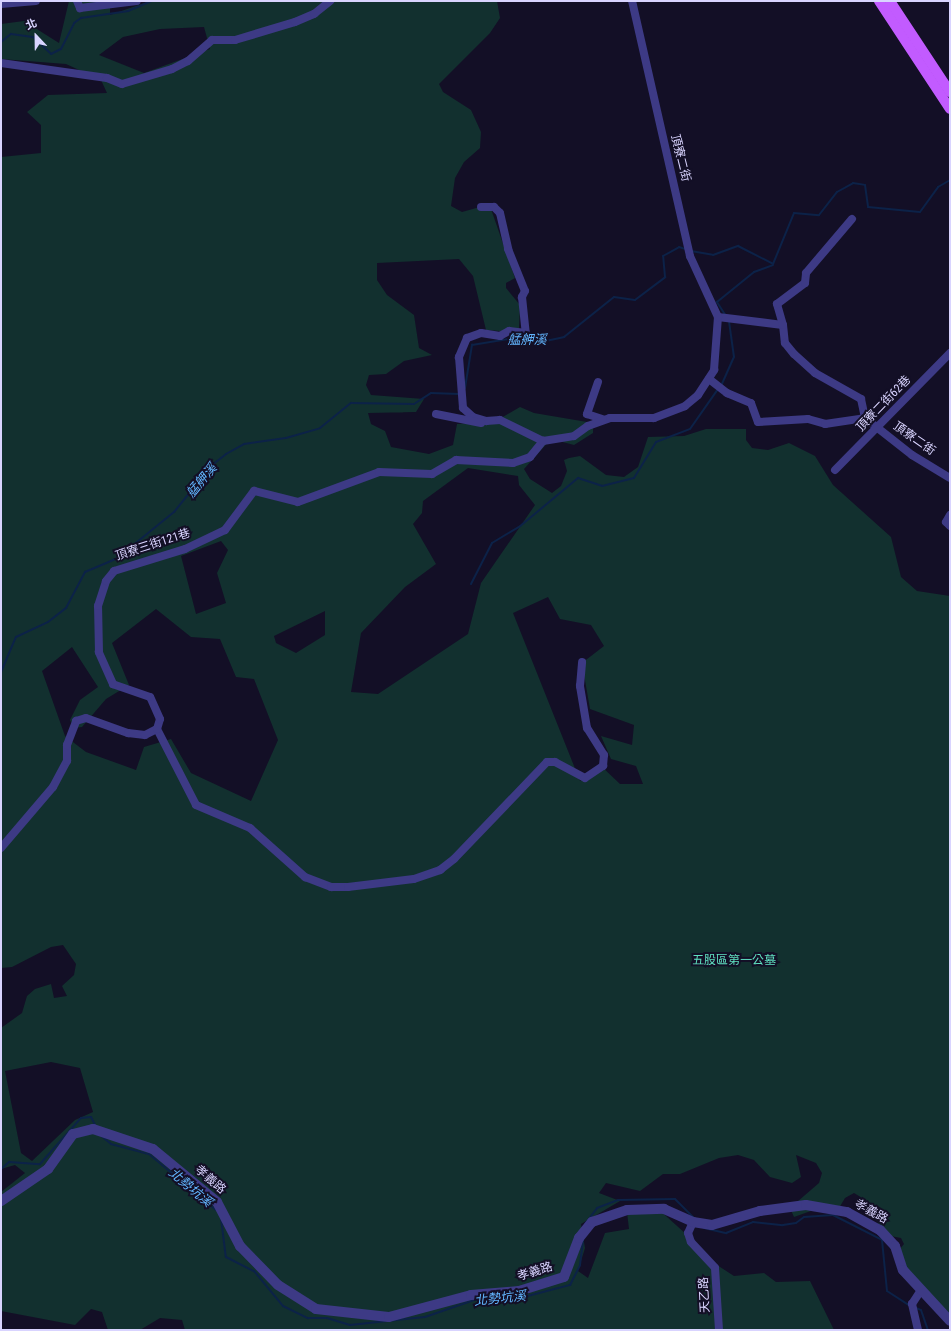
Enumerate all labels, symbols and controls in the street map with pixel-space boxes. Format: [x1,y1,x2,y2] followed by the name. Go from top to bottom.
[16,16,56,56] north arrow
[24,16,39,32] text: 北
[667,133,693,183] street label: 頂寮二街
[508,332,546,348] water label: 艋舺溪
[854,373,914,435] street label: 頂寮二街62巷
[890,419,938,459] street label: 頂寮二街
[183,461,221,501] water label: 艋舺溪
[114,526,192,564] street label: 頂寮三街121巷
[692,954,776,968] park label: 五股區第一公墓
[192,1163,228,1197] street label: 孝義路
[165,1165,215,1211] water label: 北勢坑溪
[852,1197,890,1227] street label: 孝義路
[516,1260,554,1284] street label: 孝義路
[697,1277,713,1313] street label: 天乙路
[473,1289,527,1309] water label: 北勢坑溪

